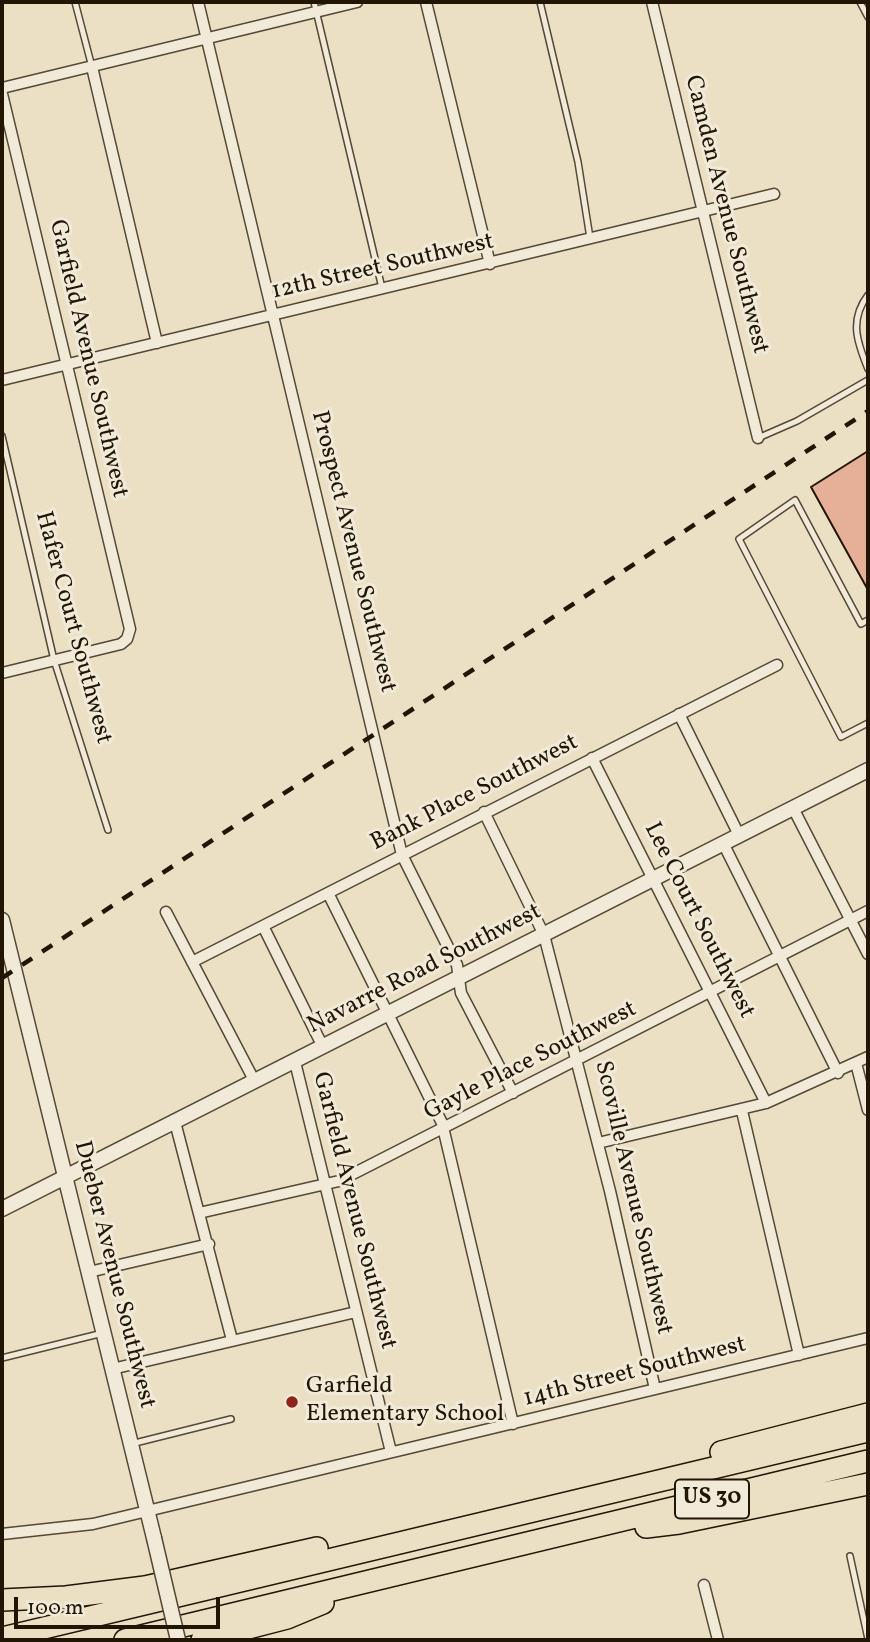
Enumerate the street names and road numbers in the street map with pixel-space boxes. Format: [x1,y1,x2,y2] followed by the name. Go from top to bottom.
[676,73,774,357] street label: Camden Avenue Southwest
[41,217,133,501] street label: Garfield Avenue Southwest
[269,228,497,308] street label: 12th Street Southwest
[303,408,401,696] street label: Prospect Avenue Southwest
[27,509,117,747] street label: Hafer Court Southwest
[367,729,583,859] street label: Bank Place Southwest
[636,818,760,1024] street label: Lee Court Southwest
[303,898,547,1042] street label: Navarre Road Southwest
[420,996,642,1128] street label: Gayle Place Southwest
[586,1058,678,1338] street label: Scoville Avenue Southwest
[305,1069,401,1353] street label: Garfield Avenue Southwest
[66,1138,160,1412] street label: Dueber Avenue Southwest
[521,1331,749,1415] street label: 14th Street Southwest
[675,1480,749,1518] road number: US 30

